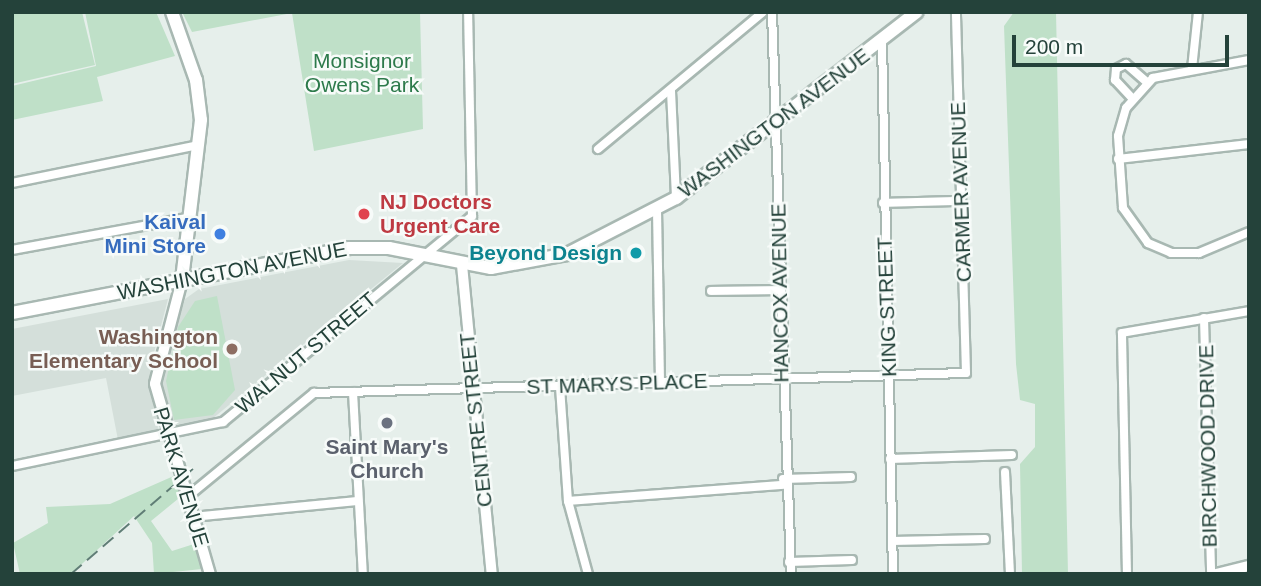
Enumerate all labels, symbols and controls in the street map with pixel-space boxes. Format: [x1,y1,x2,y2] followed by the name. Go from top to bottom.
[1016,21,1233,65] scale bar
[1025,35,1083,58] text: 200 m
[673,42,875,204] street label: WASHINGTON AVENUE
[305,48,419,98] park label: Monsignor Owens Park
[945,101,977,283] street label: CARMER AVENUE
[380,189,500,239] place label: NJ Doctors Urgent Care
[766,203,794,383] street label: HANCOX AVENUE
[354,204,374,224] marker: NJ Doctors Urgent Care
[104,209,206,259] place label: Kaival Mini Store
[212,226,228,242] marker: Kaival Mini Store
[115,236,349,306] street label: WASHINGTON AVENUE
[872,237,902,377] street label: KING STREET
[469,240,622,266] place label: Beyond Design
[628,245,644,261] marker: Beyond Design
[230,287,382,419] street label: WALNUT STREET
[29,324,218,374] place label: Washington Elementary School
[454,332,498,508] street label: CENTRE STREET
[224,341,240,357] marker: Washington Elementary School
[1194,344,1222,548] street label: BIRCHWOOD DRIVE
[526,368,708,400] street label: ST MARYS PLACE
[148,403,214,551] street label: PARK AVENUE
[379,415,395,431] marker: Saint Mary's Church
[326,434,448,484] place label: Saint Mary's Church

